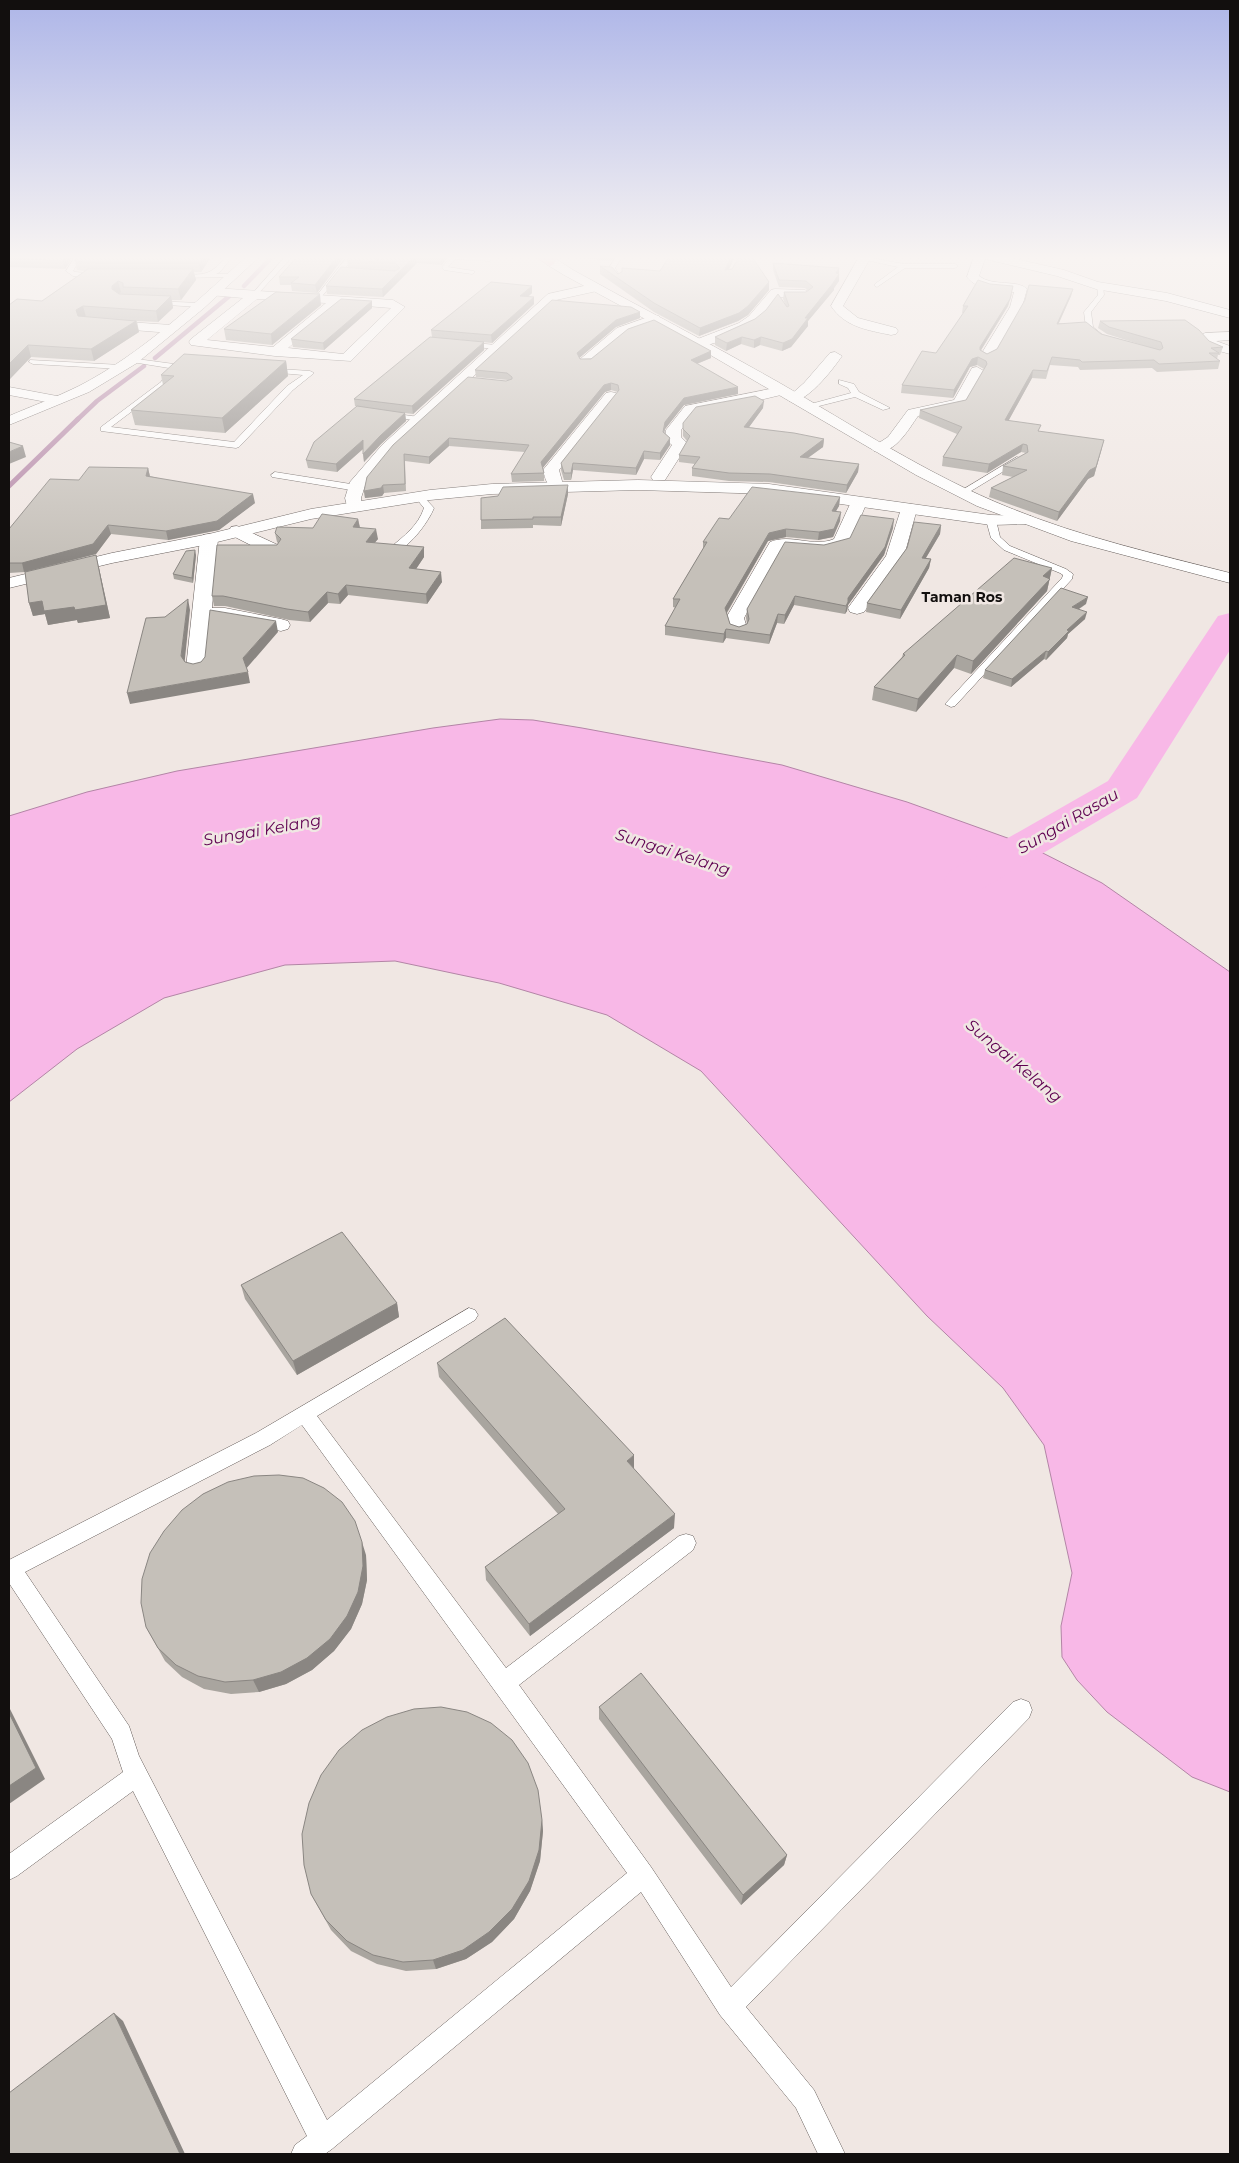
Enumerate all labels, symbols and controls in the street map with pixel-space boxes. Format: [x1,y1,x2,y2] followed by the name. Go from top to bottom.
[922,588,1003,606] district label: Taman Ros
[1014,784,1122,858] water label: Sungai Rasau
[202,810,322,850] water label: Sungai Kelang
[613,825,733,879] water label: Sungai Kelang
[962,1015,1066,1107] water label: Sungai Kelang

